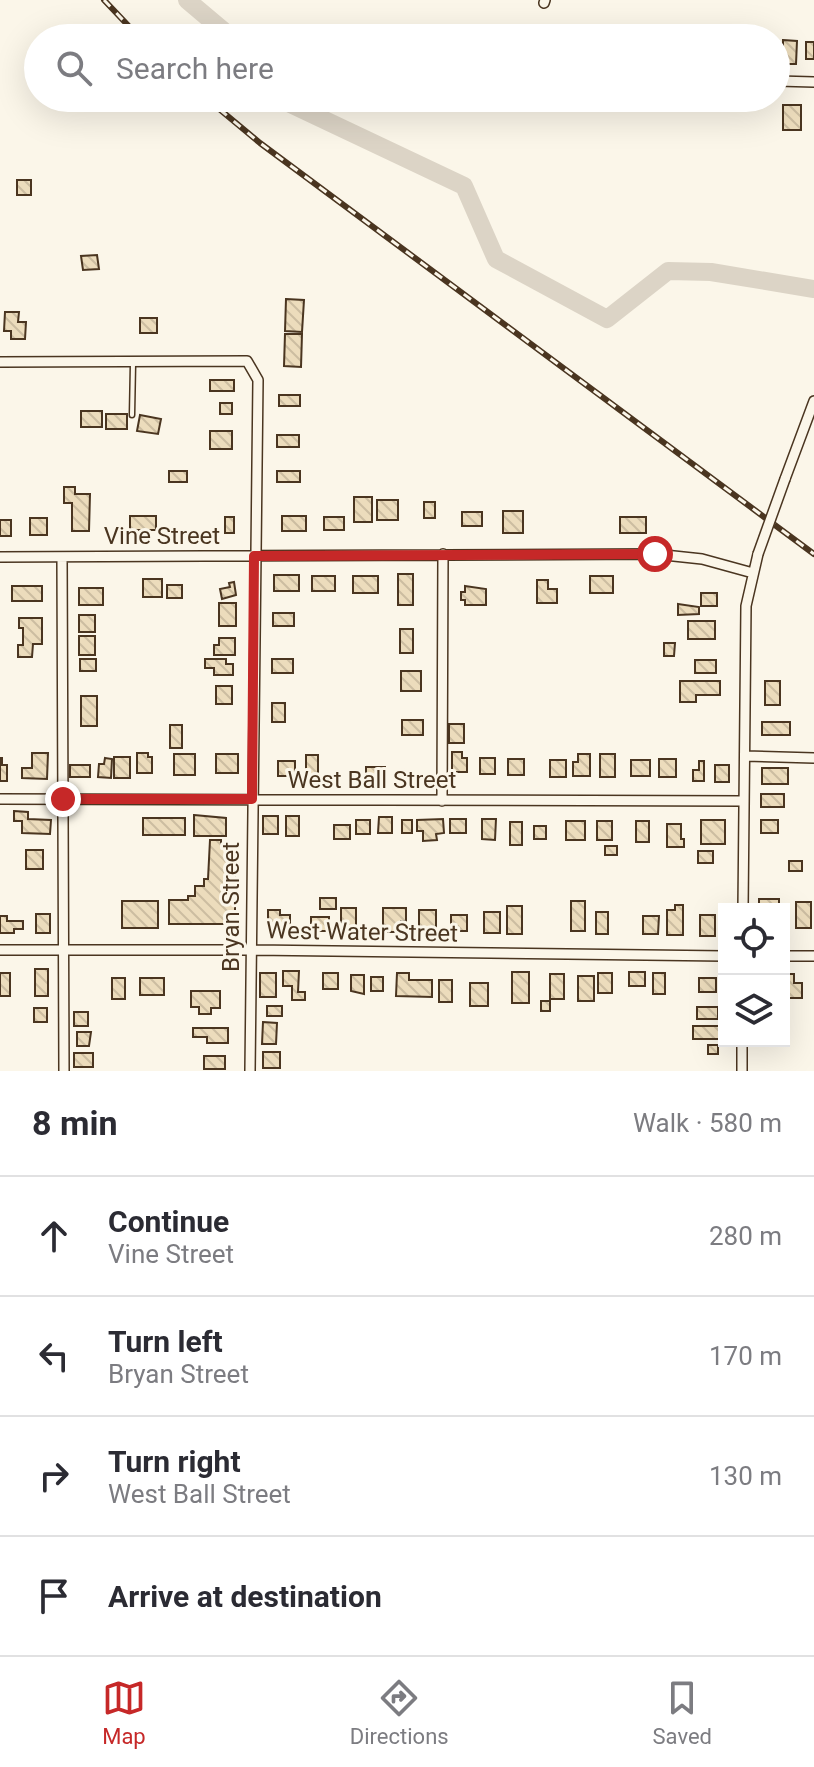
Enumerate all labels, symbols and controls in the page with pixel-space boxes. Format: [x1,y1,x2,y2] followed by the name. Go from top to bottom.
[24,24,790,112] search box
[52,46,96,90] icon: search
[116,51,274,86] text: Search here
[104,522,220,550] street label: Vine Street
[637,536,673,572] route start
[288,766,457,794] street label: West Ball Street
[45,781,81,817] route end
[217,842,245,972] street label: Bryan Street
[718,903,790,1047] map controls
[718,903,790,975] button: locate
[266,916,458,948] street label: West Water Street
[718,975,790,1047] button: layers
[32,1103,117,1143] text: 8 min
[633,1108,782,1138] text: Walk · 580 m
[108,1204,229,1239] text: Continue
[32,1214,76,1258] icon: ahead
[709,1221,782,1251] text: 280 m
[108,1239,234,1269] text: Vine Street
[108,1324,223,1359] text: Turn left
[32,1334,76,1378] icon: left
[709,1341,782,1371] text: 170 m
[108,1359,249,1389] text: Bryan Street
[108,1444,241,1479] text: Turn right
[32,1454,76,1498] icon: right
[709,1461,782,1491] text: 130 m
[108,1479,291,1509] text: West Ball Street
[32,1574,76,1618] icon: arrive
[108,1579,382,1614] text: Arrive at destination
[102,1676,146,1749] tab: Map
[350,1676,449,1749] tab: Directions
[653,1676,712,1749] tab: Saved

